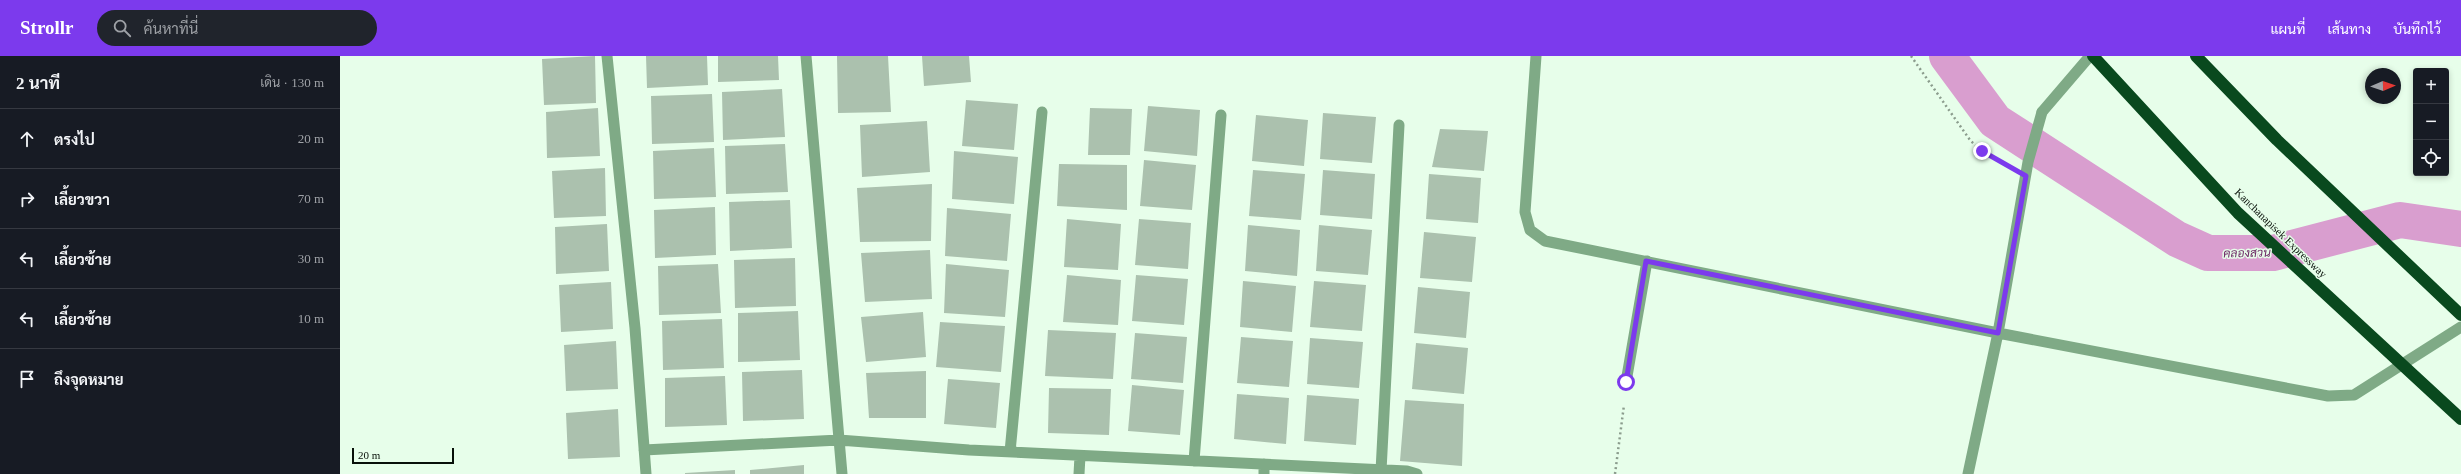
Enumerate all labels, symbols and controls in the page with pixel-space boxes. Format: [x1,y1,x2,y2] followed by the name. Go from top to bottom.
[97,10,377,46] search box
[20,17,73,38] text: Strollr
[111,17,133,39] icon: search
[143,21,198,37] text: ค้นหาที่นี่
[2270,22,2305,37] text: แผนที่
[2327,22,2371,37] text: เส้นทาง
[2393,22,2441,37] text: บันทึกไว้
[2365,68,2401,104] north arrow
[2413,68,2449,176] map controls
[2413,68,2449,104] button: +
[16,74,60,93] text: 2 นาที
[260,75,324,90] text: เดิน · 130 m
[2413,104,2449,140] button: −
[16,128,38,150] icon: ahead
[298,131,324,146] text: 20 m
[54,132,95,148] text: ตรงไป
[2413,140,2449,176] button: locate
[1973,142,1991,160] route end
[2233,186,2330,280] street label: Kanchanapisek Expressway
[16,188,38,210] icon: right
[298,191,324,206] text: 70 m
[54,192,110,208] text: เลี้ยวขวา
[2223,246,2271,260] water label: คลองสวน
[16,248,38,270] icon: left
[298,251,324,266] text: 30 m
[54,252,111,268] text: เลี้ยวซ้าย
[16,308,38,330] icon: left
[298,311,324,326] text: 10 m
[54,312,111,328] text: เลี้ยวซ้าย
[16,368,38,390] icon: arrive
[54,372,124,388] text: ถึงจุดหมาย
[1617,373,1635,391] route start
[352,446,454,465] scale bar
[358,449,380,461] text: 20 m

